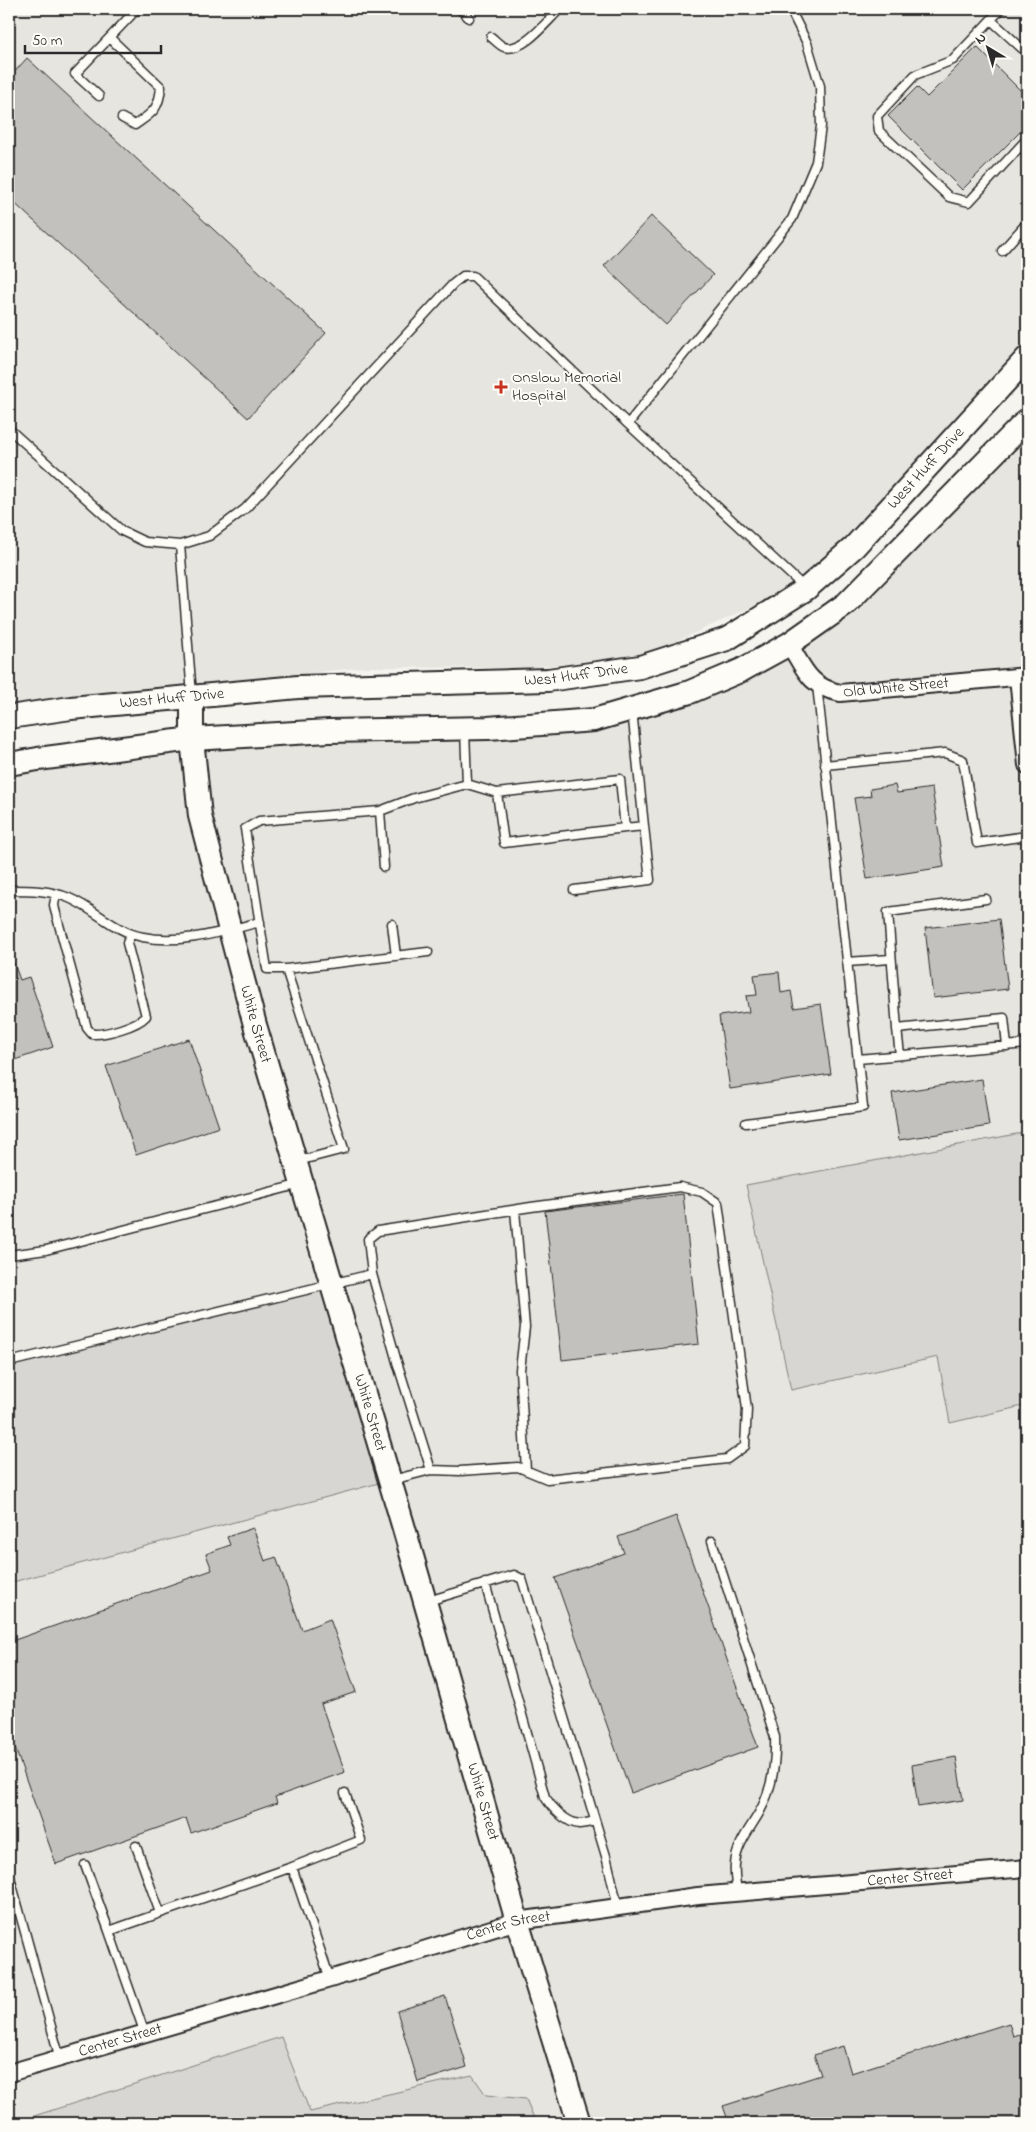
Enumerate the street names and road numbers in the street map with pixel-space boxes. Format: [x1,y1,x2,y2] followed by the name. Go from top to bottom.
[882,421,971,515] street label: West Huff Drive
[524,657,630,693] street label: West Huff Drive
[842,671,951,705] street label: Old White Street
[119,682,226,715] street label: West Huff Drive
[233,983,278,1067] street label: White Street
[347,1371,393,1455] street label: White Street
[460,1760,505,1844] street label: White Street
[866,1862,955,1894] street label: Center Street
[464,1904,553,1948] street label: Center Street
[76,2017,165,2064] street label: Center Street

